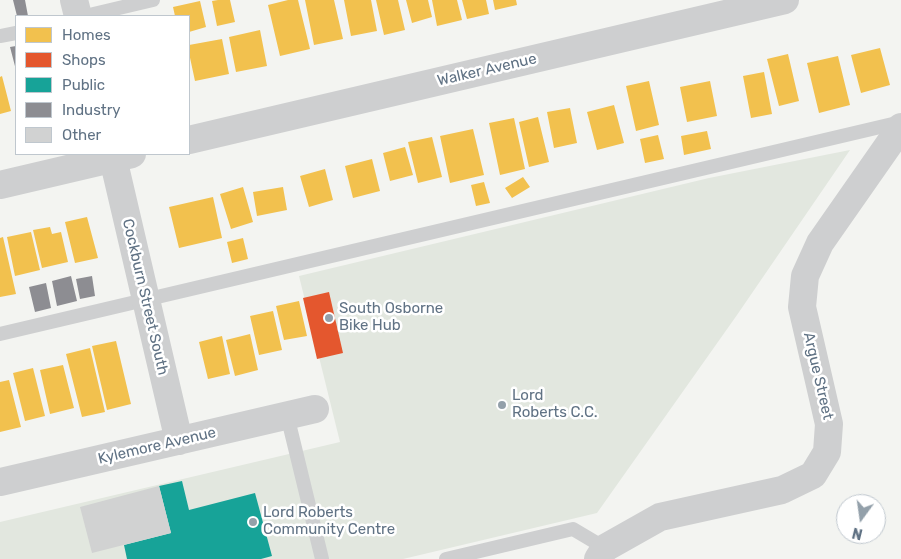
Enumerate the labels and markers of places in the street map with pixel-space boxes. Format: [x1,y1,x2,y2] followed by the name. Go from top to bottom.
[339,300,443,335] place label: South Osborne Bike Hub
[323,312,335,324] marker: South Osborne Bike Hub
[512,387,597,422] place label: Lord Roberts C.C.
[496,399,508,411] marker: Lord Roberts C.C.
[263,504,395,539] place label: Lord Roberts Community Centre
[247,516,259,528] marker: Lord Roberts Community Centre

